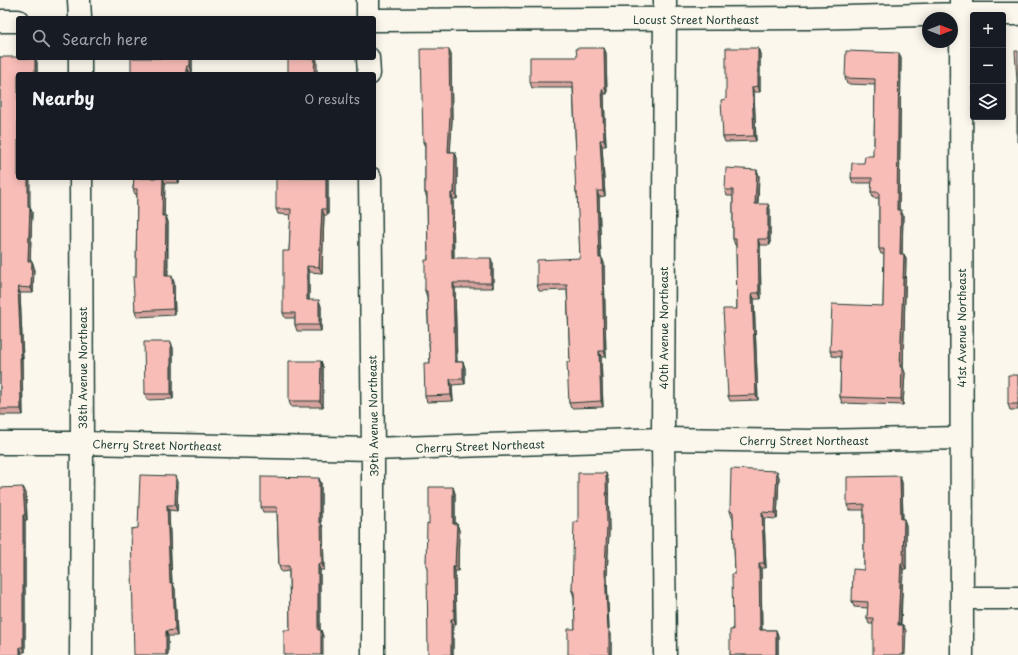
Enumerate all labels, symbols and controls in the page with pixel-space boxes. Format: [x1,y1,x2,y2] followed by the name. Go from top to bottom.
[633,11,759,28] street label: Locust Street Northeast
[922,12,958,48] north arrow
[970,12,1006,120] map controls
[970,12,1006,48] button: +
[16,16,376,60] search box
[30,27,52,49] icon: search
[62,27,148,50] text: Search here
[970,48,1006,84] button: −
[970,84,1006,120] button: layers
[32,85,94,111] text: Nearby
[305,89,360,108] text: 0 results
[655,266,672,389] street label: 40th Avenue Northeast
[953,268,970,388] street label: 41st Avenue Northeast
[74,306,91,429] street label: 38th Avenue Northeast
[363,354,383,477] street label: 39th Avenue Northeast
[739,432,869,449] street label: Cherry Street Northeast
[92,435,222,455] street label: Cherry Street Northeast
[415,435,546,457] street label: Cherry Street Northeast

